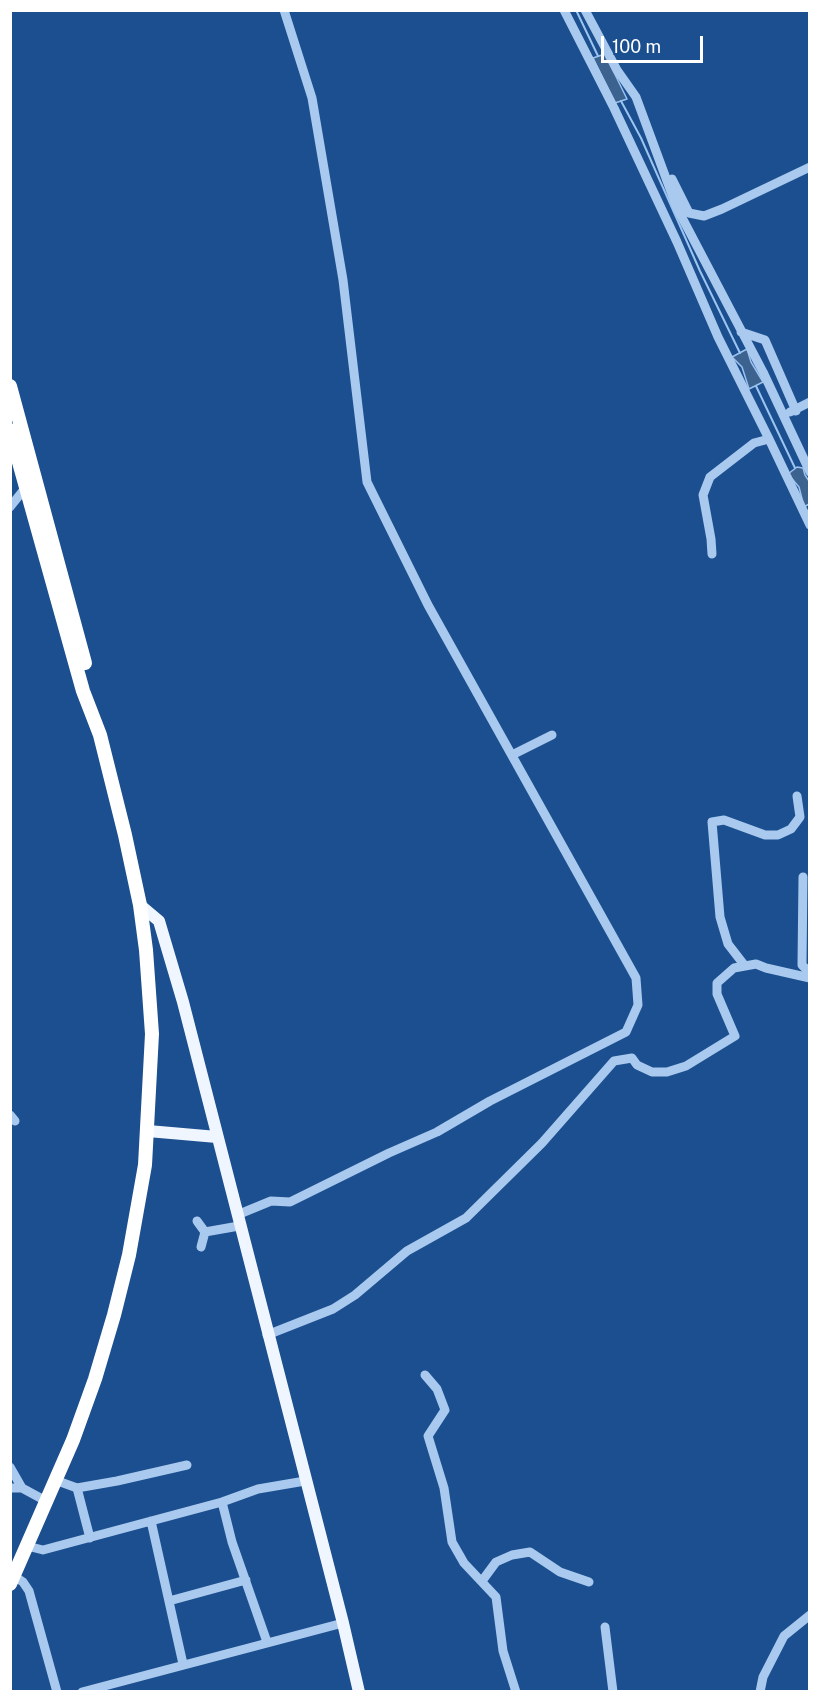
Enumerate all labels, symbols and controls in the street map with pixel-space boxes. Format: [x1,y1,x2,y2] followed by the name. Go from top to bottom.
[604,24,706,62] scale bar
[612,36,661,57] text: 100 m

